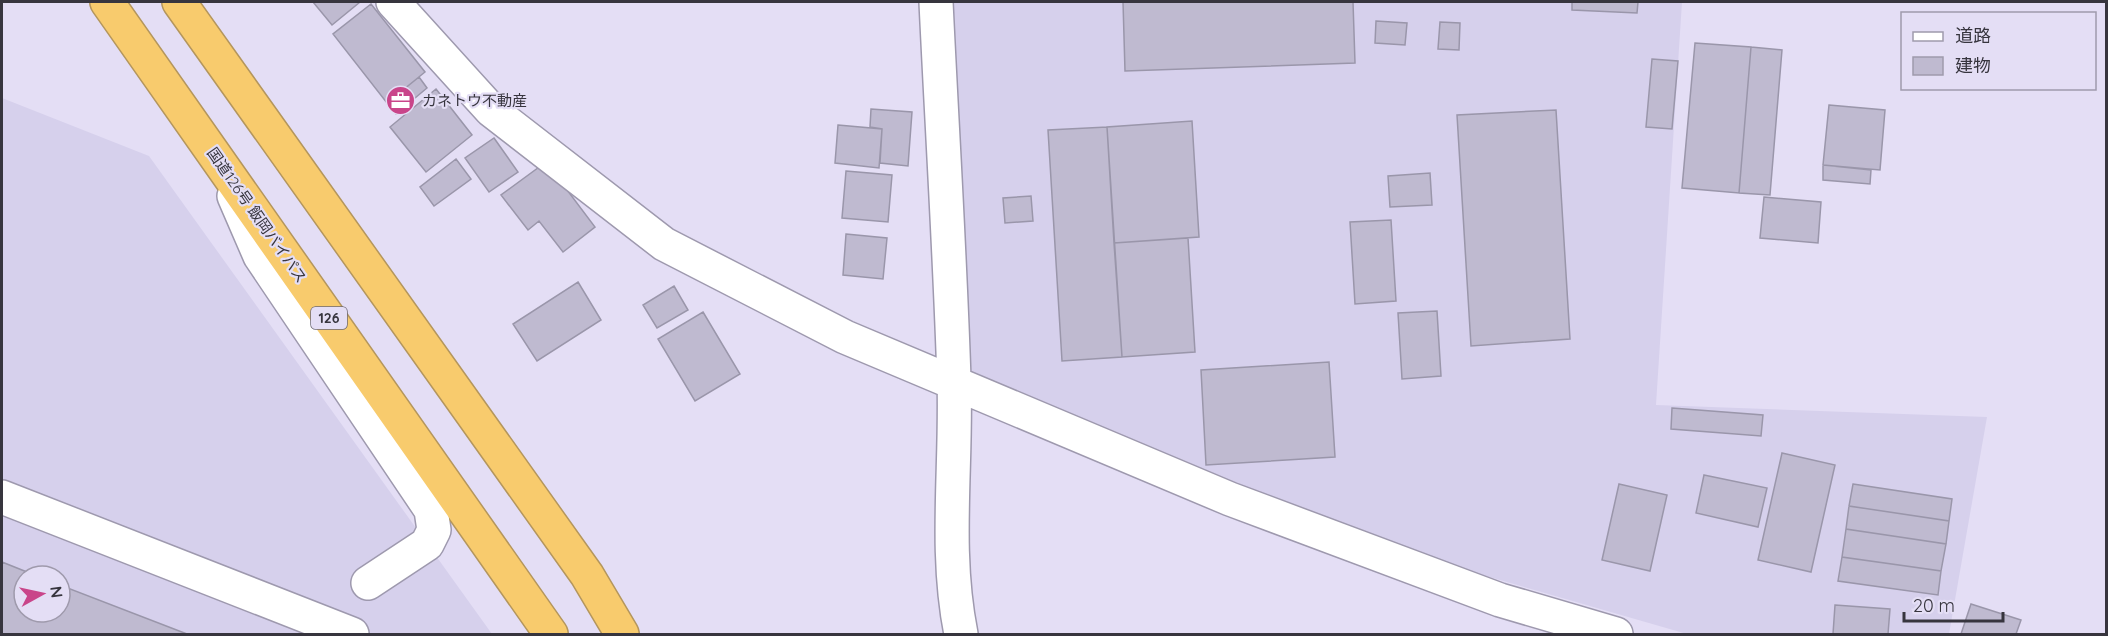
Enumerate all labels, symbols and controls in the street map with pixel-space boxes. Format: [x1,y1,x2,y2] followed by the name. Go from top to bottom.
[1901,12,2096,90] legend
[1955,24,1991,47] text: 道路
[1955,54,1991,77] text: 建物
[385,84,417,116] office icon: カネトウ不動産
[422,91,527,110] place label: カネトウ不動産
[203,144,311,286] street label: 国道126号 飯岡バイパス
[311,307,347,329] road number: 126
[12,564,72,624] north arrow
[46,585,68,599] text: N
[1904,585,2003,623] scale bar
[1913,594,1955,617] text: 20 m

